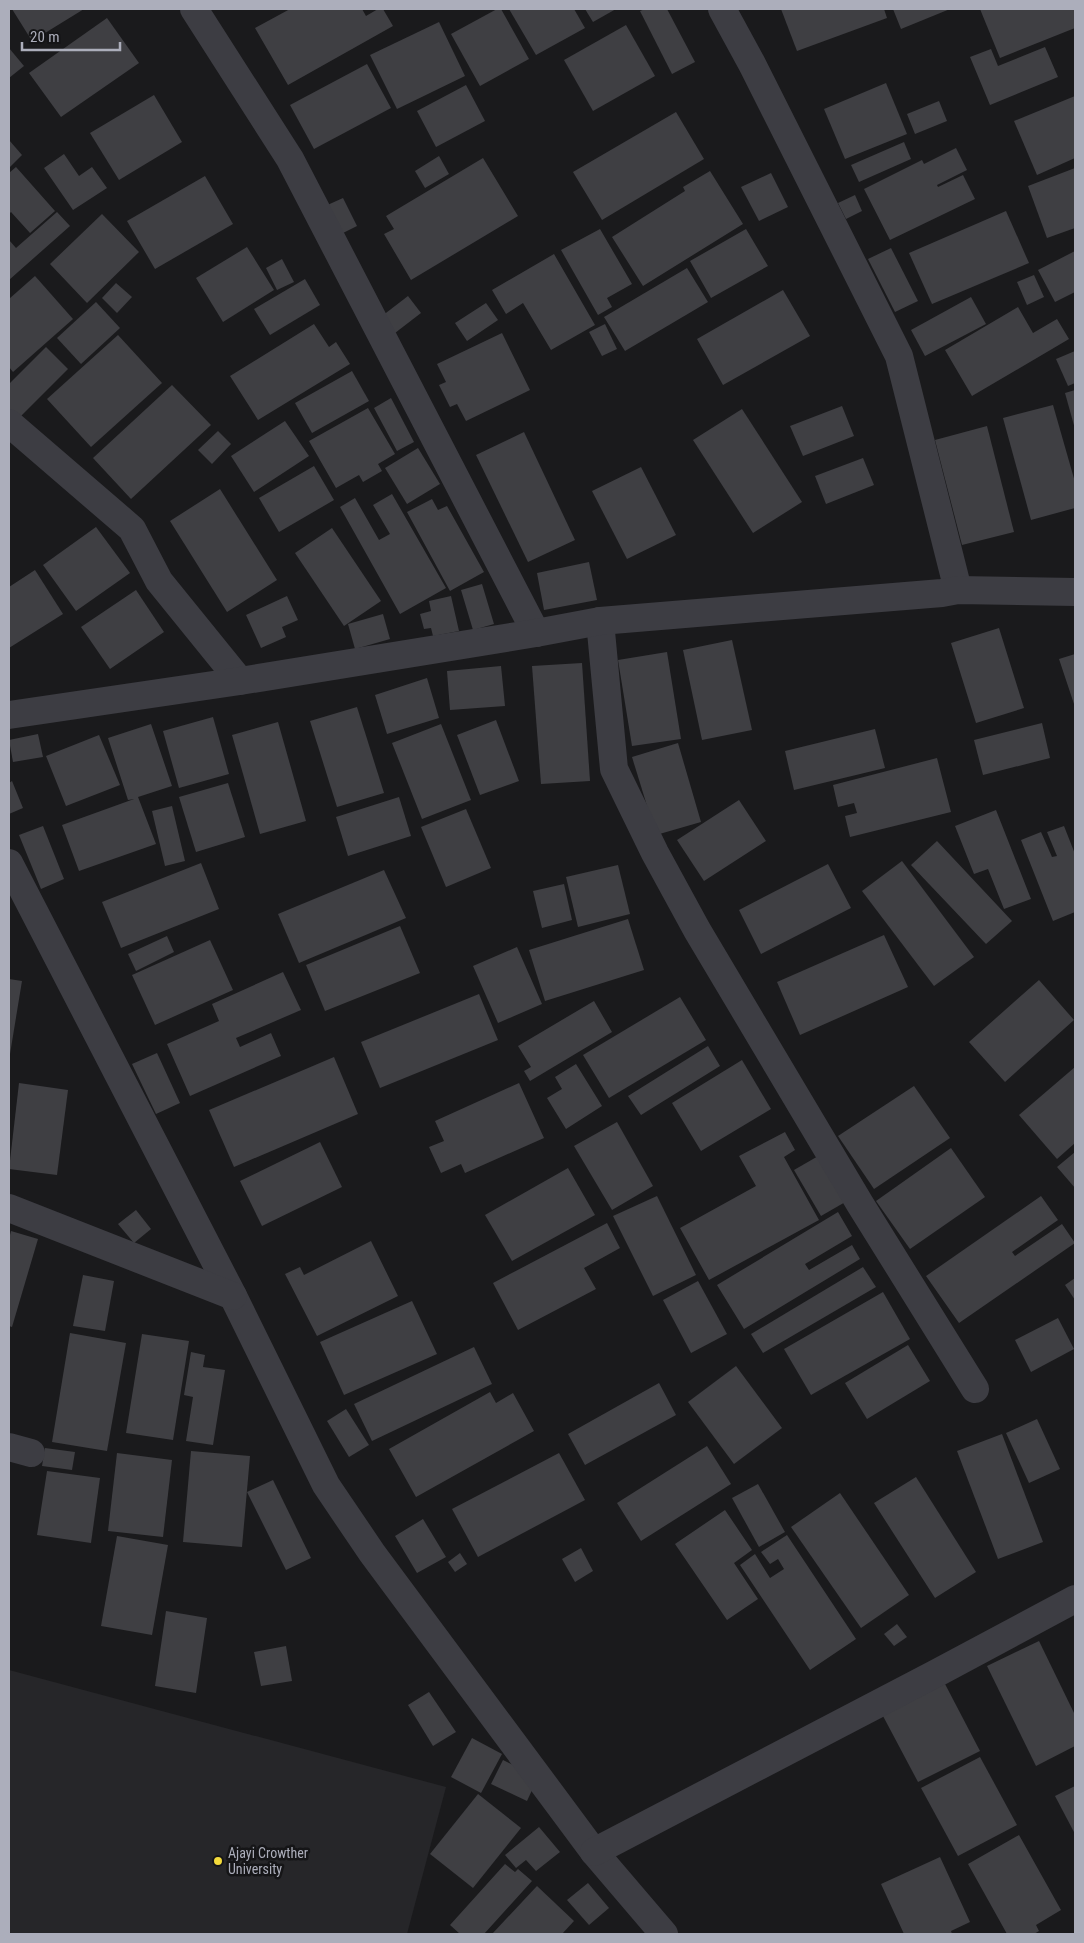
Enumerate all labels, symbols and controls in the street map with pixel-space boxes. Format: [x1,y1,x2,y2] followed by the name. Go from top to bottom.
[22,20,120,52] scale bar
[30,28,60,46] text: 20 m
[228,1845,308,1877] place label: Ajayi Crowther University
[212,1855,224,1867] marker: Ajayi Crowther University

